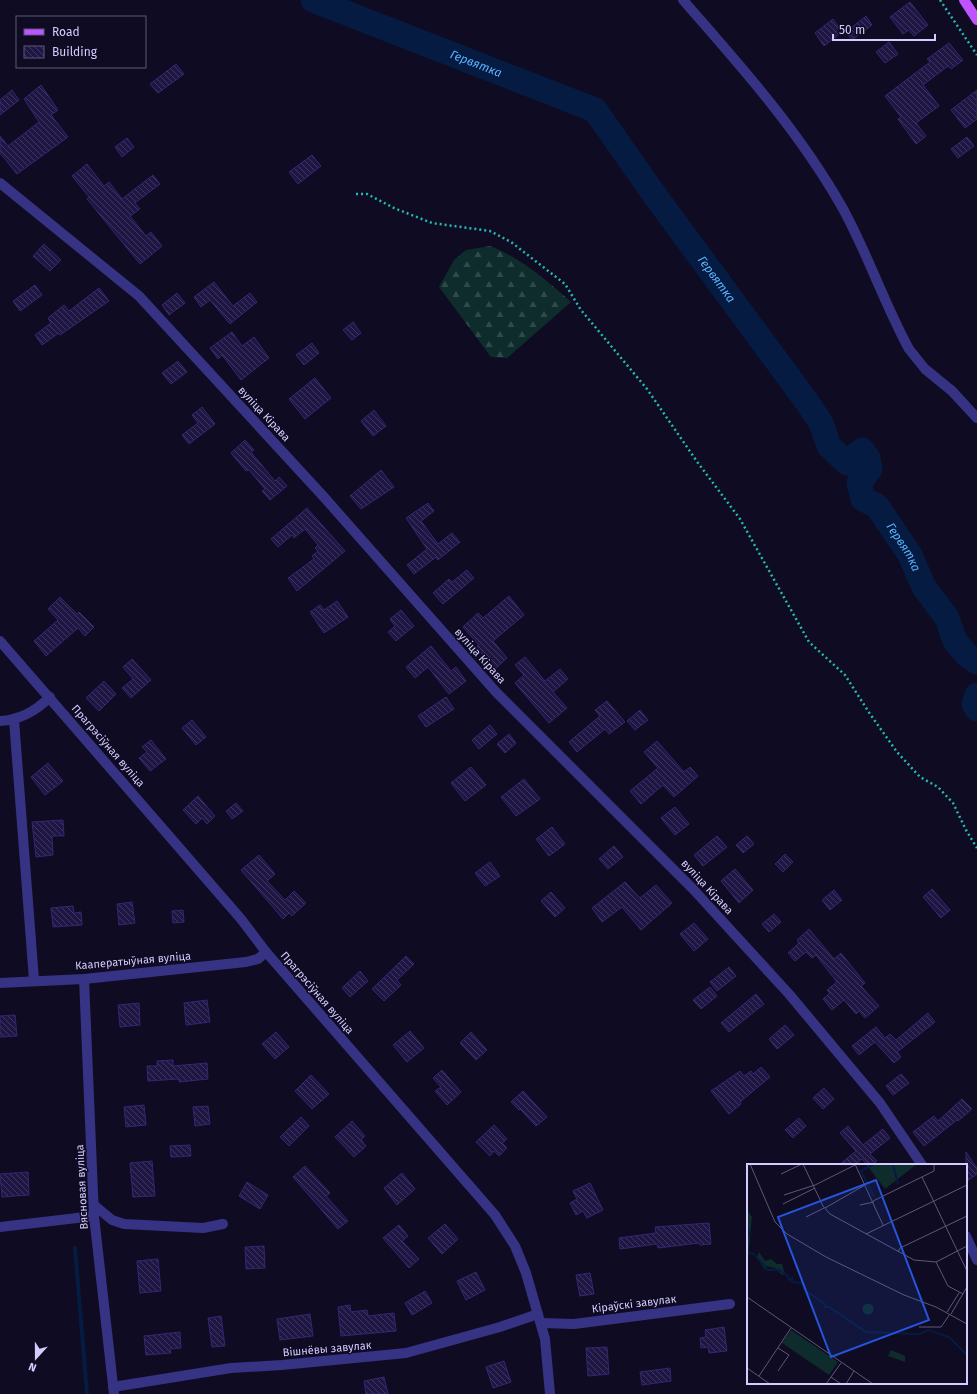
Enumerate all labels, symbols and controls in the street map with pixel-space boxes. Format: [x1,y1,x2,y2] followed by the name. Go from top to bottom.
[16,16,146,68] legend
[833,16,935,42] scale bar
[839,23,865,37] text: 50 m
[52,25,80,39] text: Road
[52,45,98,59] text: Building
[448,47,504,80] water label: Гервятка
[695,253,738,305] water label: Гервятка
[235,384,293,444] street label: вуліца Кірава
[883,520,923,574] water label: Гервятка
[452,626,508,686] street label: вуліца Кірава
[69,702,147,790] street label: Прагрэсіўная вуліца
[678,857,736,917] street label: вуліца Кірава
[75,949,191,973] street label: Кааператыўная вуліца
[278,949,356,1037] street label: Прагрэсіўная вуліца
[73,1144,91,1230] street label: Вясновая вуліца
[747,1164,967,1384] inset map
[591,1292,677,1316] street label: Кіраўскі завулак
[16,1338,56,1378] north arrow
[282,1339,372,1359] street label: Вішнёвы завулак
[27,1359,38,1374] text: N

